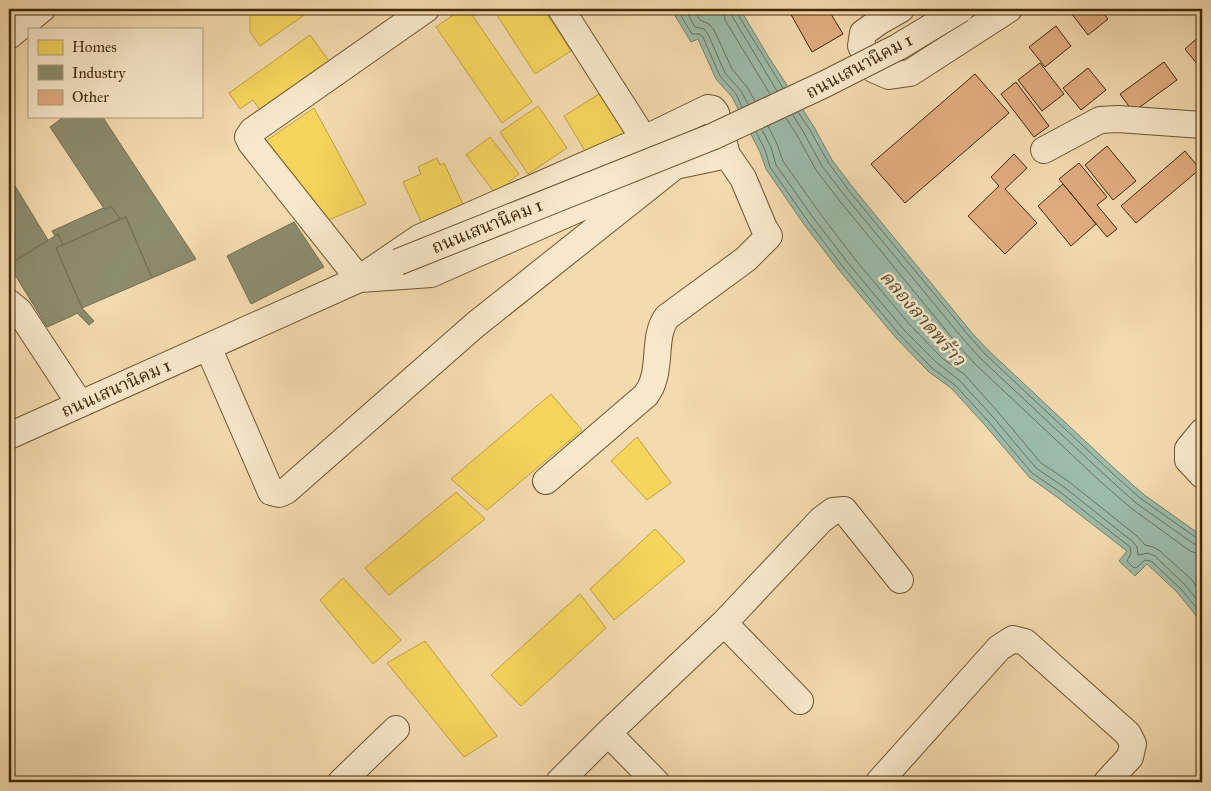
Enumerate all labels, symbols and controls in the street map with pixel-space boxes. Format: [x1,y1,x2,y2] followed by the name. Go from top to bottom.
[28,28,202,118] legend
[802,29,916,103] street label: ถนนเสนานิคม 1
[72,38,117,56] text: Homes
[72,64,126,82] text: Industry
[72,88,109,106] text: Other
[428,194,546,258] street label: ถนนเสนานิคม 1
[875,265,972,371] water label: คลองลาดพร้าว
[58,354,174,422] street label: ถนนเสนานิคม 1

